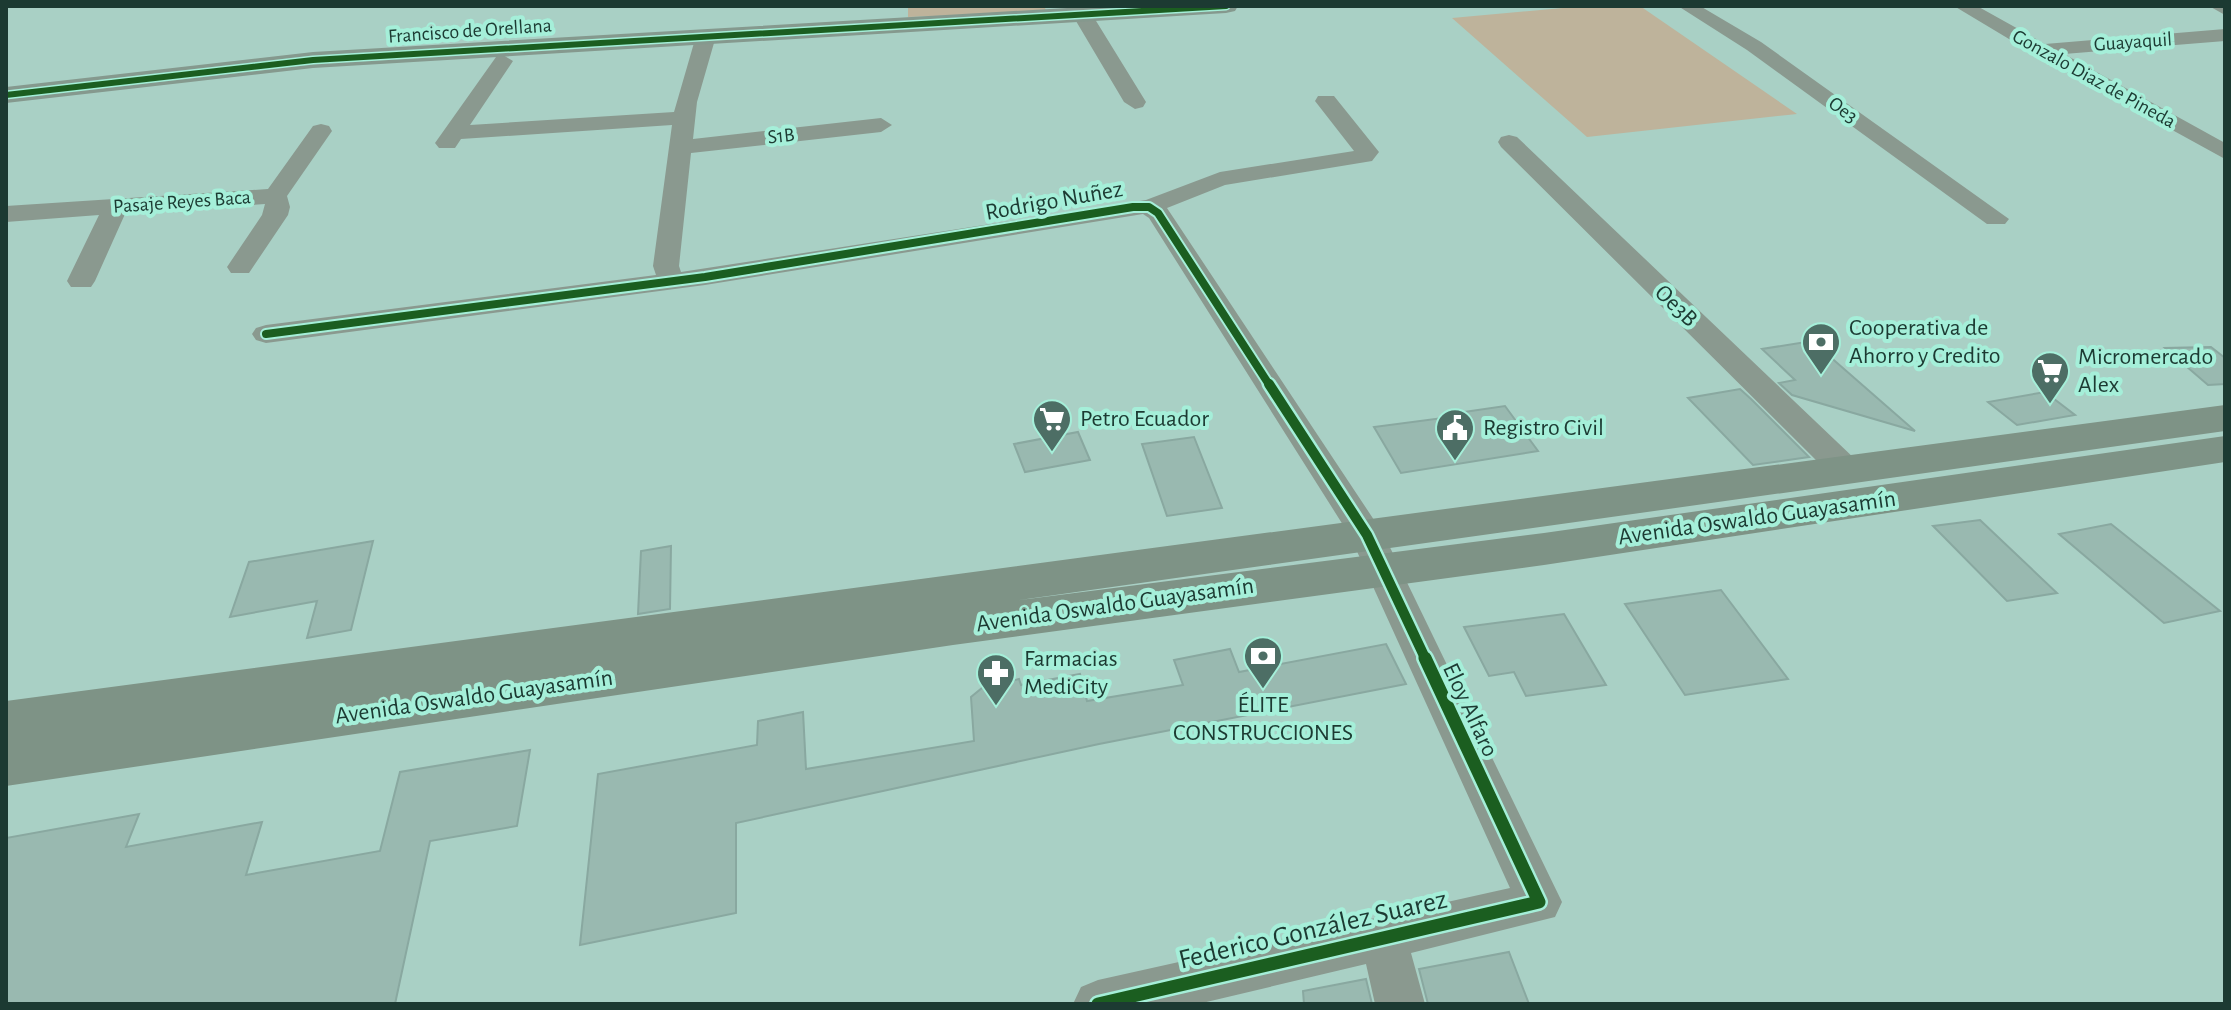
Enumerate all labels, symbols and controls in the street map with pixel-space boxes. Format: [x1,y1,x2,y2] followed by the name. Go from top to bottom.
[387,15,553,47] street label: Francisco de Orellana
[2009,26,2179,132] street label: Gonzalo Diaz de Pineda
[2093,29,2173,55] street label: Guayaquil
[1825,93,1861,127] street label: Oe3
[766,125,796,147] street label: S1B
[983,177,1125,225] street label: Rodrigo Nuñez
[112,187,252,217] street label: Pasaje Reyes Baca
[1650,280,1702,332] street label: Oe3B
[1849,316,2000,368] place label: Cooperativa de Ahorro y Credito
[1800,321,1842,376] bank icon: Cooperativa de Ahorro y Credito
[2078,345,2213,397] place label: Micromercado Alex
[2029,350,2071,405] supermarket icon: Micromercado Alex
[1031,398,1073,453] supermarket icon: Petro Ecuador
[1080,407,1209,431] place label: Petro Ecuador
[1434,407,1476,462] public building icon: Registro Civil
[1483,416,1604,440] place label: Registro Civil
[1617,487,1897,549] street label: Avenida Oswaldo Guayasamín
[975,574,1255,636] street label: Avenida Oswaldo Guayasamín
[1242,635,1284,690] bank icon: ÉLITE CONSTRUCCIONES
[1024,647,1118,699] place label: Farmacias MediCity
[975,652,1017,707] pharmacy icon: Farmacias MediCity
[1438,659,1502,761] street label: Eloy Alfaro
[334,666,614,728] street label: Avenida Oswaldo Guayasamín
[1173,691,1353,745] place label: ÉLITE CONSTRUCCIONES
[1176,885,1450,975] street label: Federico González Suarez

